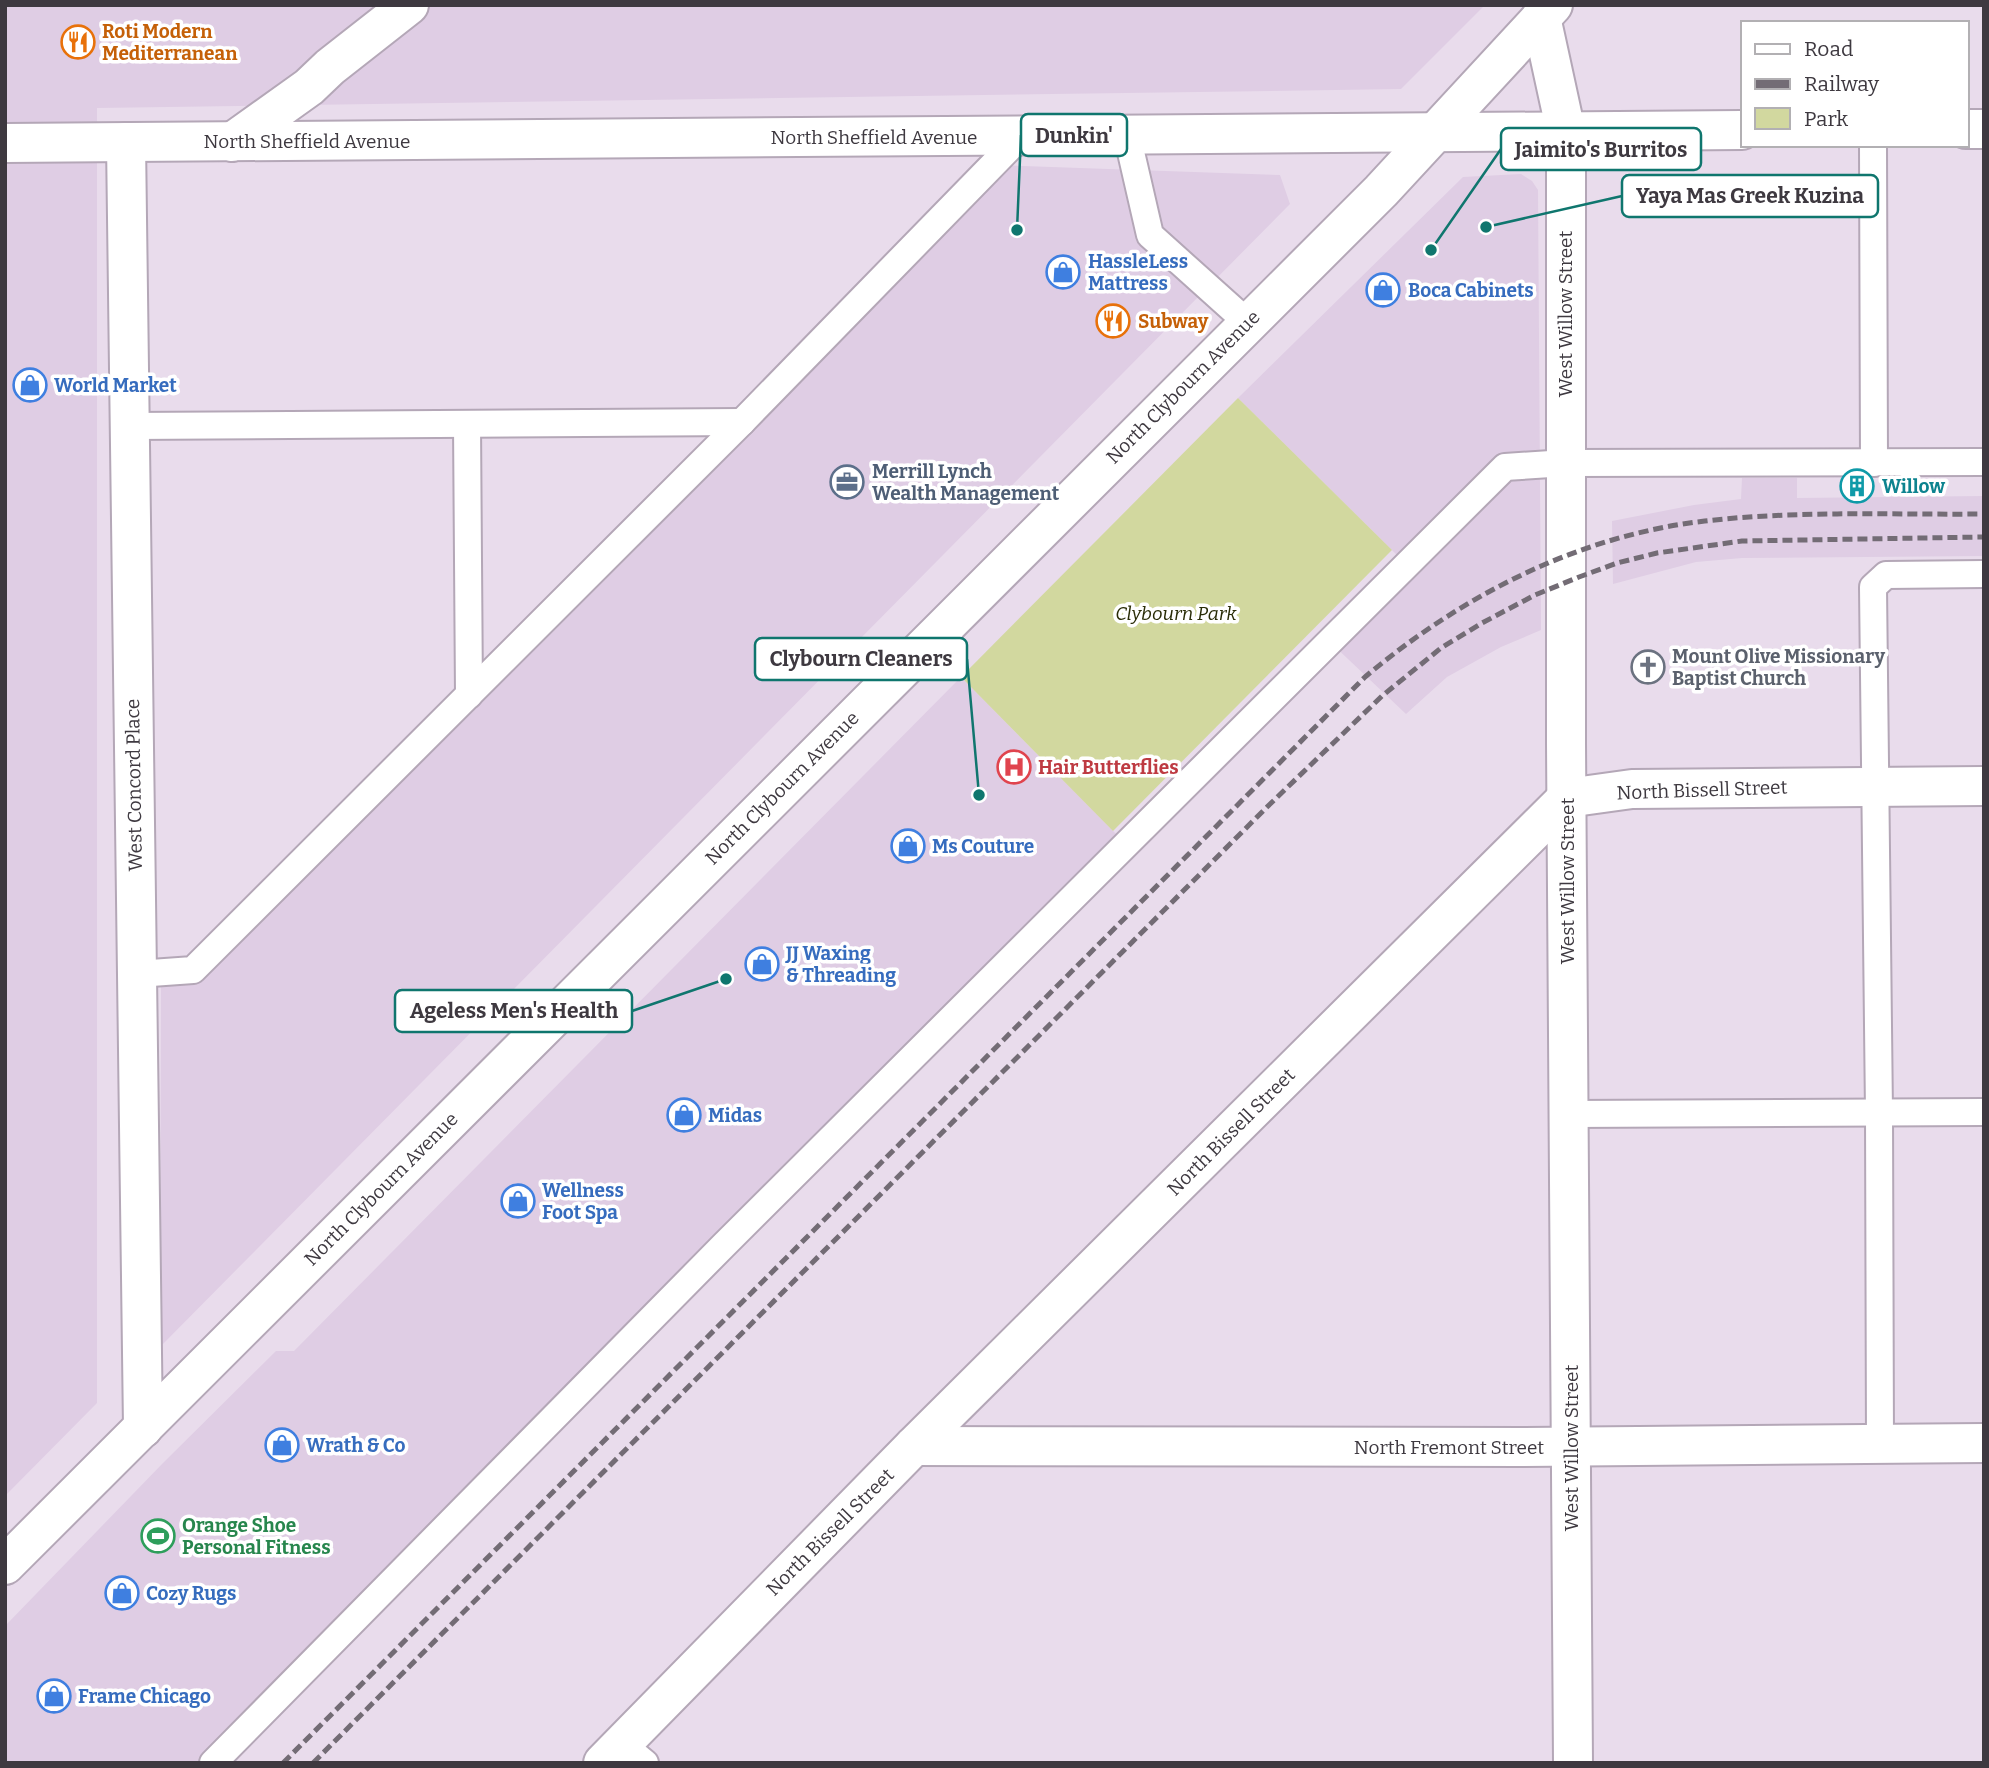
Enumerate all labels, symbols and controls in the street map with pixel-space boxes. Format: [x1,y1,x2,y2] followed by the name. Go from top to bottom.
[102,20,238,65] place label: Roti Modern Mediterranean
[1741,21,1968,147] legend
[59,23,97,61] restaurant icon: Roti Modern Mediterranean
[1804,36,1853,62] text: Road
[1804,71,1880,97] text: Railway
[1804,106,1848,132] text: Park
[1021,114,1127,156] callout: Dunkin'
[1035,123,1113,149] text: Dunkin'
[770,126,978,149] street label: North Sheffield Avenue
[1501,128,1701,170] callout: Jaimito's Burritos
[203,130,411,153] street label: North Sheffield Avenue
[1514,137,1687,163] text: Jaimito's Burritos
[1622,175,1878,217] callout: Yaya Mas Greek Kuzina
[1636,183,1864,209] text: Yaya Mas Greek Kuzina
[1554,231,1577,397] street label: West Willow Street
[1088,250,1188,295] place label: HassleLess Mattress
[1044,253,1082,291] shop icon: HassleLess Mattress
[1364,271,1402,309] shop icon: Boca Cabinets
[1408,279,1534,302] place label: Boca Cabinets
[1094,302,1132,340] restaurant icon: Subway
[1101,305,1265,469] street label: North Clybourn Avenue
[1138,310,1209,333] place label: Subway
[11,366,49,404] shop icon: World Market
[54,374,177,397] place label: World Market
[872,460,1060,505] place label: Merrill Lynch Wealth Management
[828,463,866,501] office icon: Merrill Lynch Wealth Management
[1838,467,1876,505] building icon: Willow
[1882,475,1945,498] place label: Willow
[1115,602,1237,625] park label: Clybourn Park
[755,638,967,680] callout: Clybourn Cleaners
[1672,645,1885,690] place label: Mount Olive Missionary Baptist Church
[769,646,953,672] text: Clybourn Cleaners
[1629,648,1667,686] church icon: Mount Olive Missionary Baptist Church
[121,698,147,872] street label: West Concord Place
[700,706,864,870] street label: North Clybourn Avenue
[995,748,1033,786] hospital icon: Hair Butterflies
[1038,756,1179,779] place label: Hair Butterflies
[1616,776,1788,804] street label: North Bissell Street
[1556,798,1579,964] street label: West Willow Street
[889,827,927,865] shop icon: Ms Couture
[932,835,1034,858] place label: Ms Couture
[785,942,896,987] place label: JJ Waxing & Threading
[743,945,781,983] shop icon: JJ Waxing & Threading
[395,990,632,1032] callout: Ageless Men's Health
[410,998,619,1024] text: Ageless Men's Health
[1162,1063,1300,1201] street label: North Bissell Street
[665,1096,703,1134] shop icon: Midas
[708,1104,762,1127] place label: Midas
[299,1107,463,1271] street label: North Clybourn Avenue
[542,1179,624,1224] place label: Wellness Foot Spa
[499,1182,537,1220] shop icon: Wellness Foot Spa
[1560,1365,1583,1531] street label: West Willow Street
[263,1426,301,1464] shop icon: Wrath & Co
[306,1434,405,1457] place label: Wrath & Co
[1354,1436,1544,1459] street label: North Fremont Street
[761,1463,899,1601] street label: North Bissell Street
[182,1514,331,1559] place label: Orange Shoe Personal Fitness
[139,1517,177,1555] sports icon: Orange Shoe Personal Fitness
[103,1574,141,1612] shop icon: Cozy Rugs
[146,1582,236,1605] place label: Cozy Rugs
[35,1677,73,1715] shop icon: Frame Chicago
[78,1685,211,1708] place label: Frame Chicago

